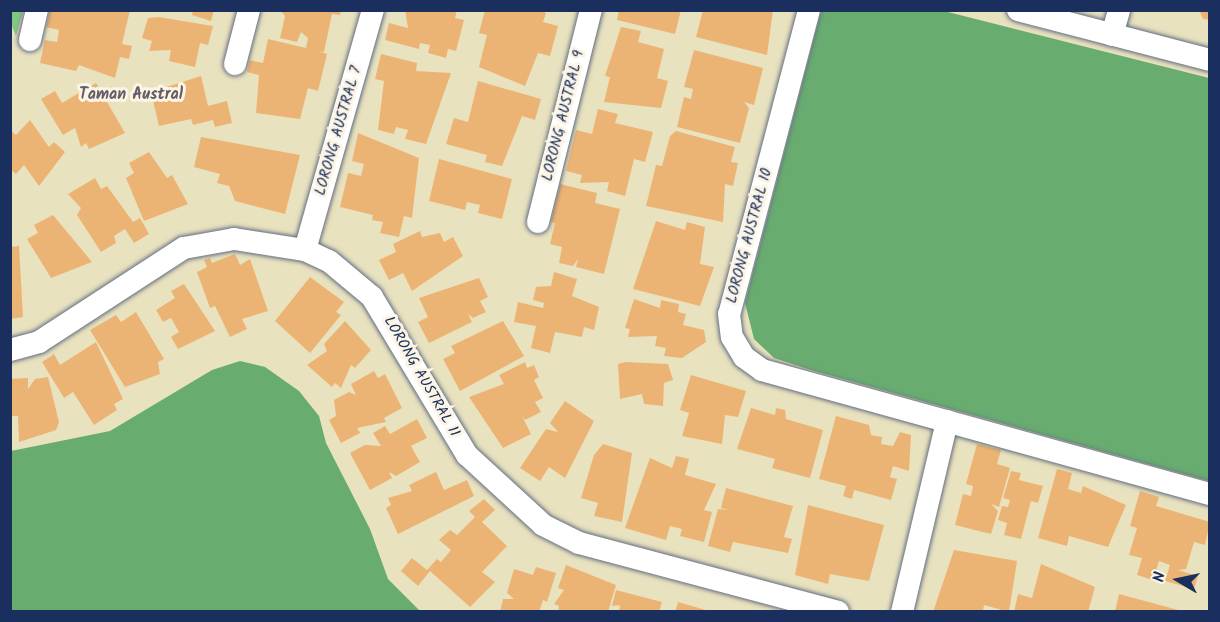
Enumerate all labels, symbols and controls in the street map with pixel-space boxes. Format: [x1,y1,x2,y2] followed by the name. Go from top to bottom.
[539,49,589,183] street label: LORONG AUSTRAL 9
[312,64,366,198] street label: LORONG AUSTRAL 7
[79,85,183,105] district label: Taman Austral
[723,167,777,305] street label: LORONG AUSTRAL 10
[379,313,463,441] street label: LORONG AUSTRAL 11
[1148,550,1208,610] north arrow
[1147,570,1173,584] text: N

